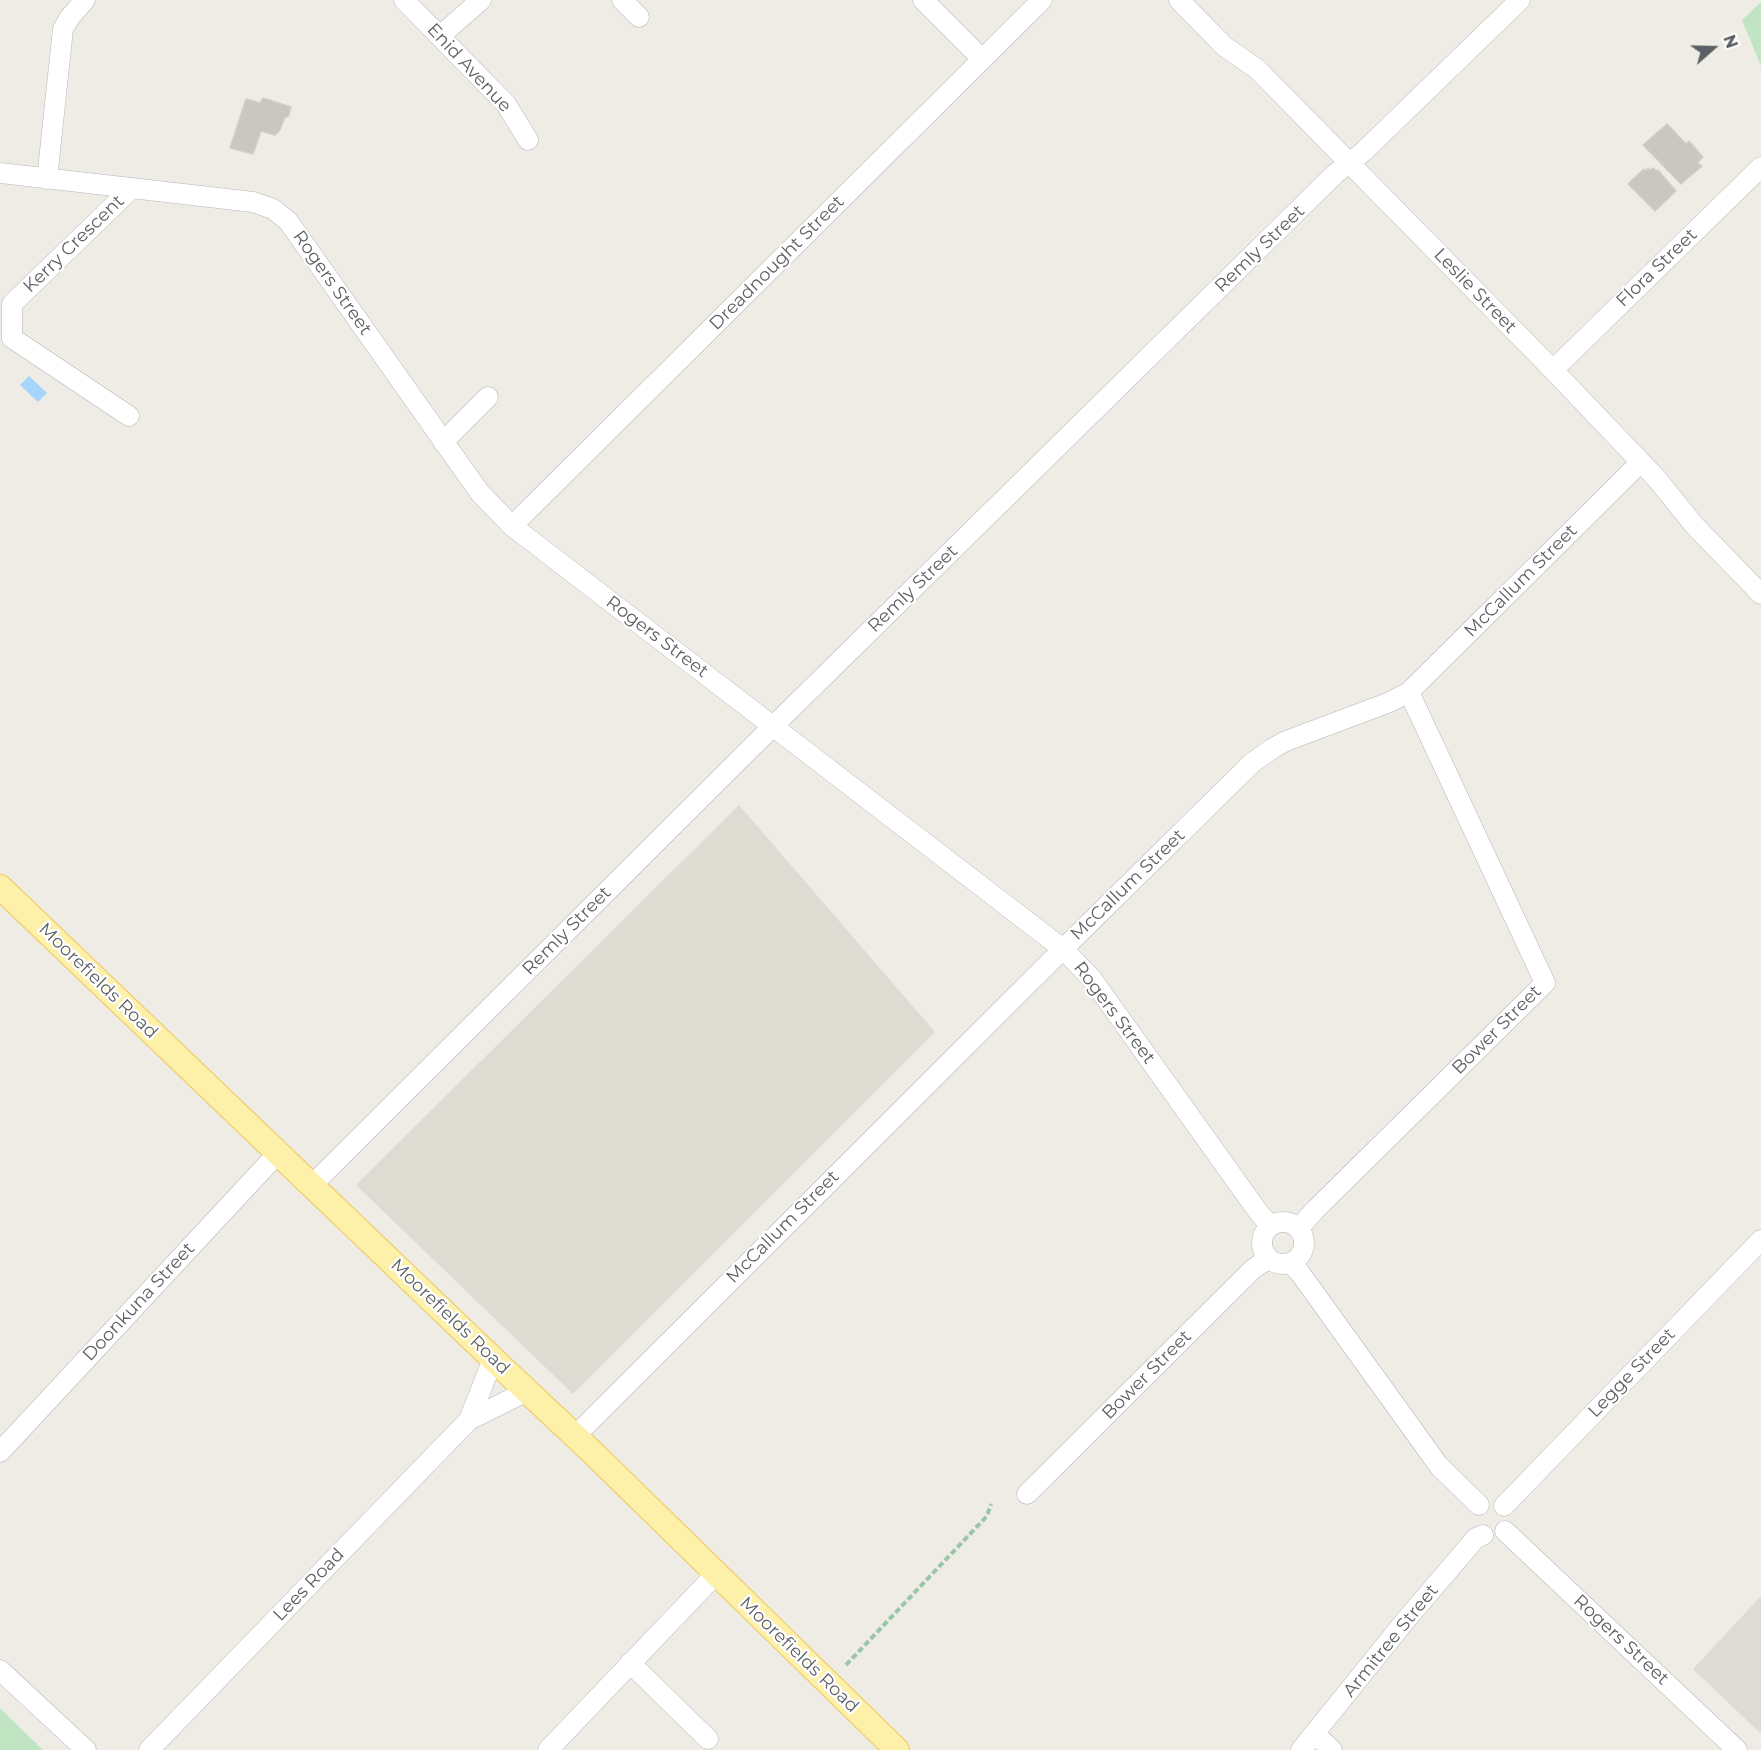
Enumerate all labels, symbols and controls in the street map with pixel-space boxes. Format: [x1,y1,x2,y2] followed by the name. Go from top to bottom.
[1683,18,1743,78] north arrow
[422,19,516,117] street label: Enid Avenue
[1719,32,1742,51] text: N
[19,191,129,297] street label: Kerry Crescent
[705,191,849,335] street label: Dreadnought Street
[1211,201,1309,297] street label: Remly Street
[1612,224,1702,312] street label: Flora Street
[288,227,376,339] street label: Rogers Street
[1429,244,1521,338] street label: Leslie Street
[1460,520,1582,642] street label: McCallum Street
[864,541,962,637] street label: Remly Street
[602,591,712,683] street label: Rogers Street
[1066,825,1190,945] street label: McCallum Street
[518,882,616,980] street label: Remly Street
[34,919,162,1043] street label: Moorefields Road
[1068,958,1160,1068] street label: Rogers Street
[1448,981,1546,1079] street label: Bower Street
[722,1166,844,1288] street label: McCallum Street
[79,1238,199,1366] street label: Doonkuna Street
[386,1255,514,1379] street label: Moorefields Road
[1584,1324,1680,1422] street label: Legge Street
[1098,1326,1196,1424] street label: Bower Street
[269,1544,349,1626] street label: Lees Road
[1339,1580,1443,1702] street label: Armitree Street
[1569,1590,1673,1690] street label: Rogers Street
[735,1593,863,1717] street label: Moorefields Road

